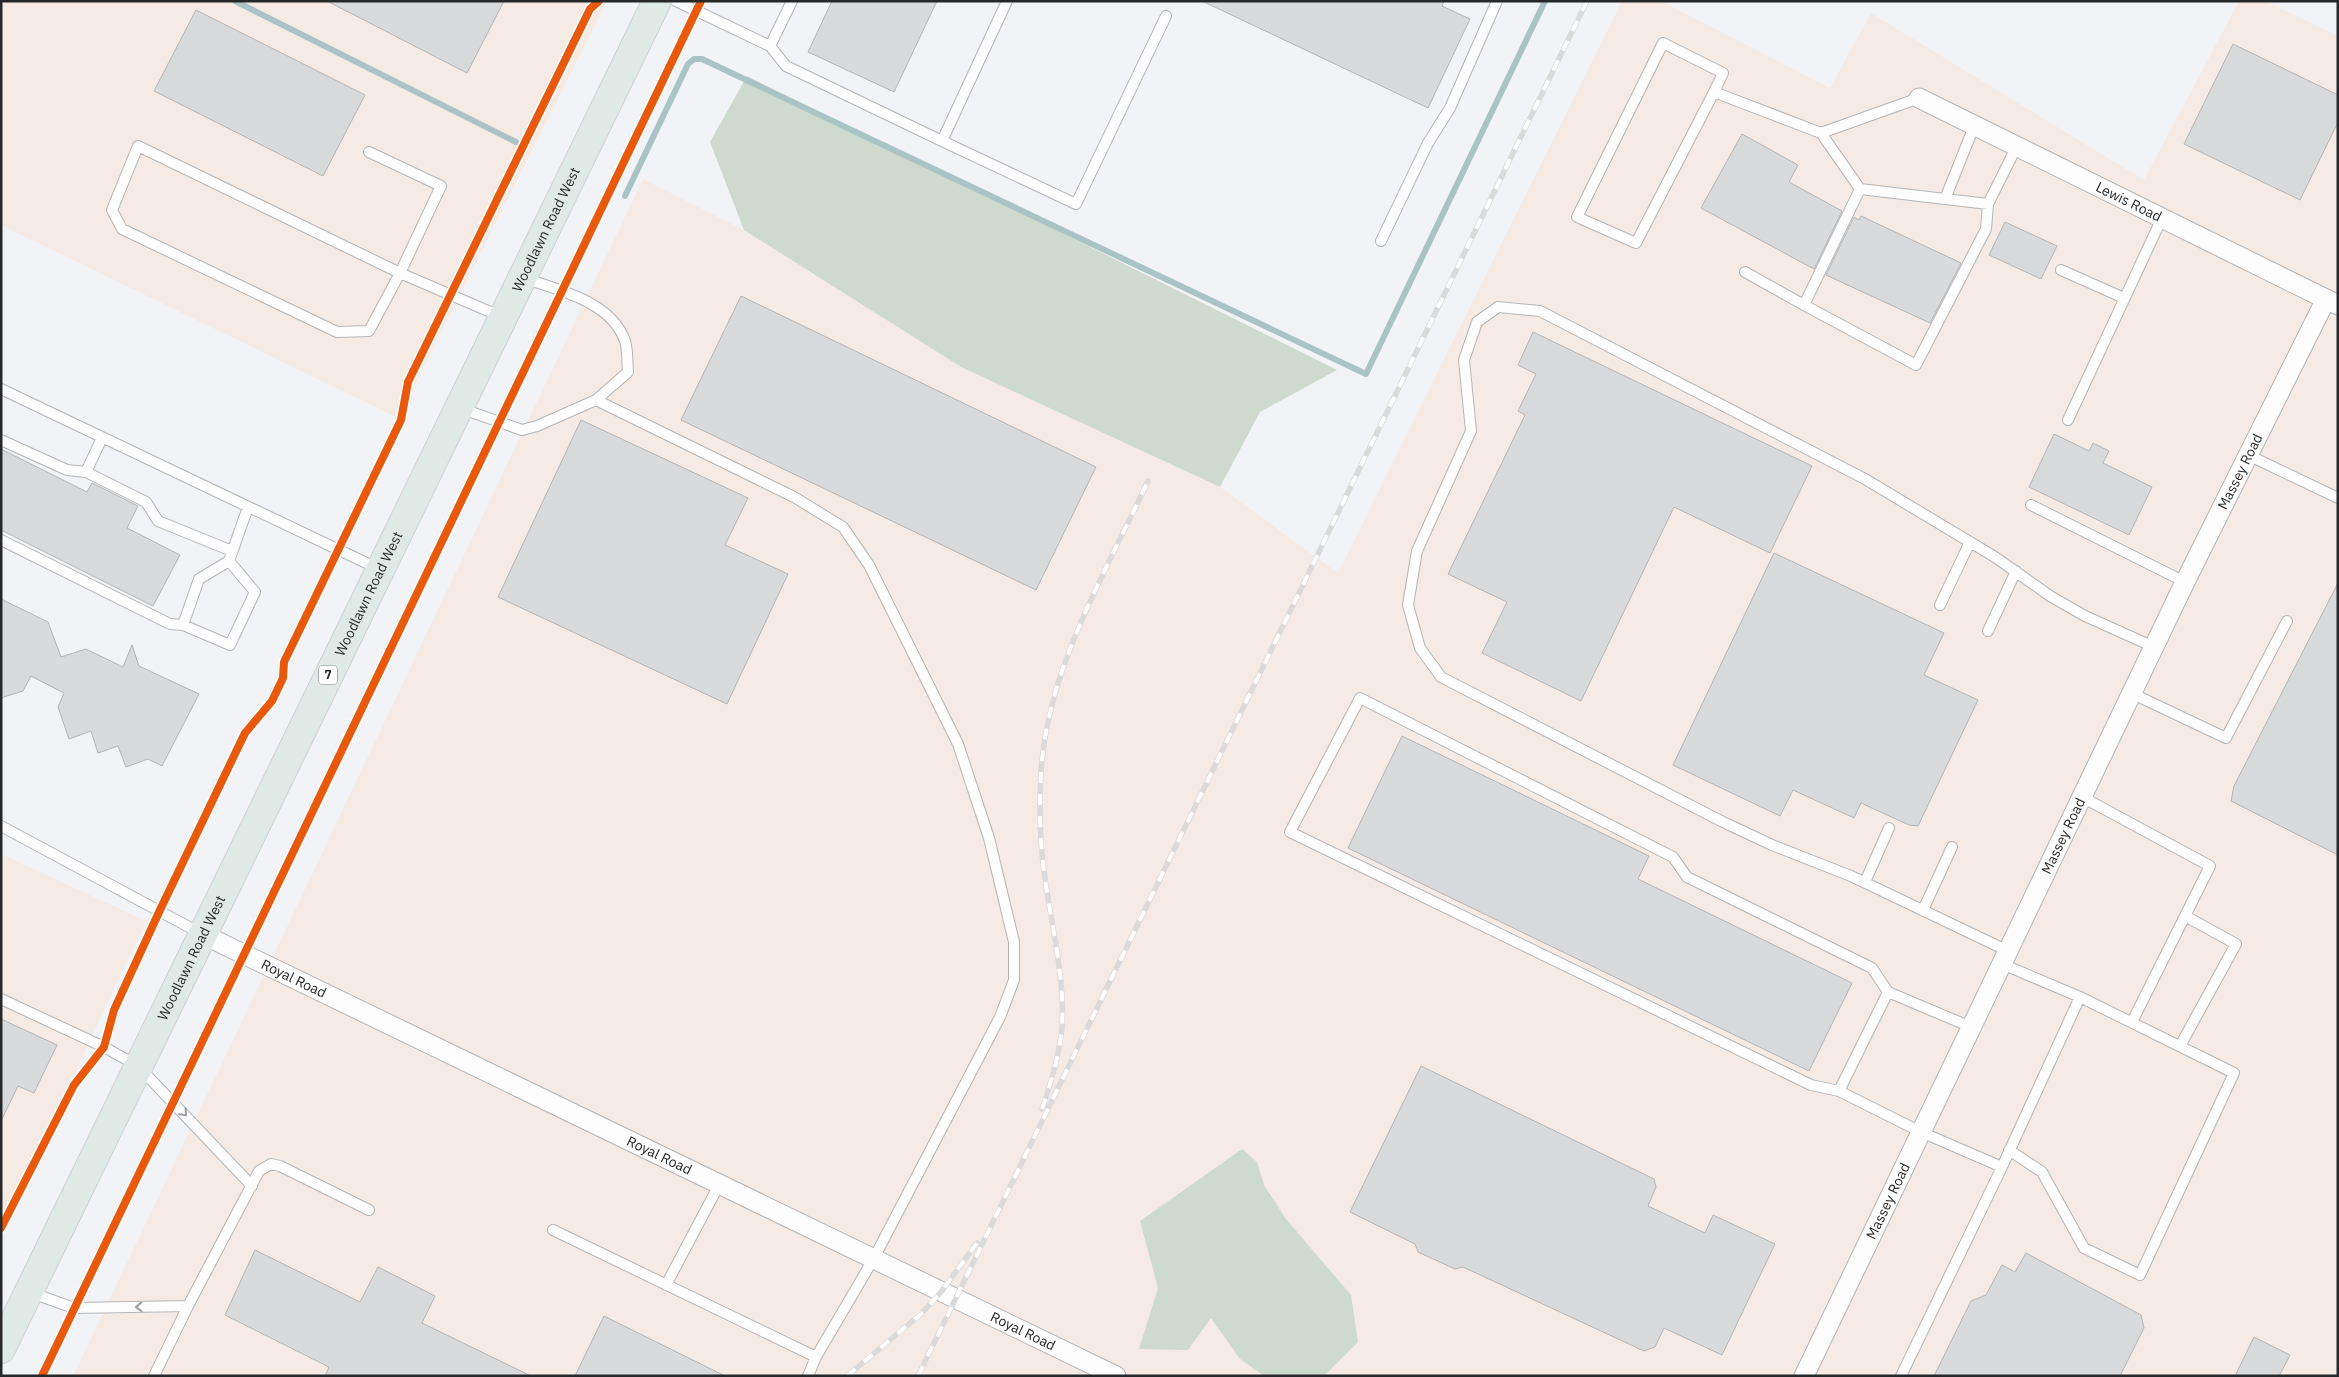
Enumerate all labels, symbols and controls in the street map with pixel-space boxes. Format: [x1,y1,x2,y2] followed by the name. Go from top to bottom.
[508,164,584,295] street label: Woodlawn Road West
[2093,178,2165,225] street label: Lewis Road
[2214,431,2266,513] street label: Massey Road
[331,528,407,659] street label: Woodlawn Road West
[319,666,337,684] road number: 7
[2037,795,2089,877] street label: Massey Road
[153,892,229,1023] street label: Woodlawn Road West
[258,955,329,1002] street label: Royal Road
[178,1108,187,1117] one-way arrow
[624,1132,695,1179] street label: Royal Road
[1862,1160,1914,1242] street label: Massey Road
[135,1302,143,1313] one-way arrow
[988,1308,1059,1354] street label: Royal Road

